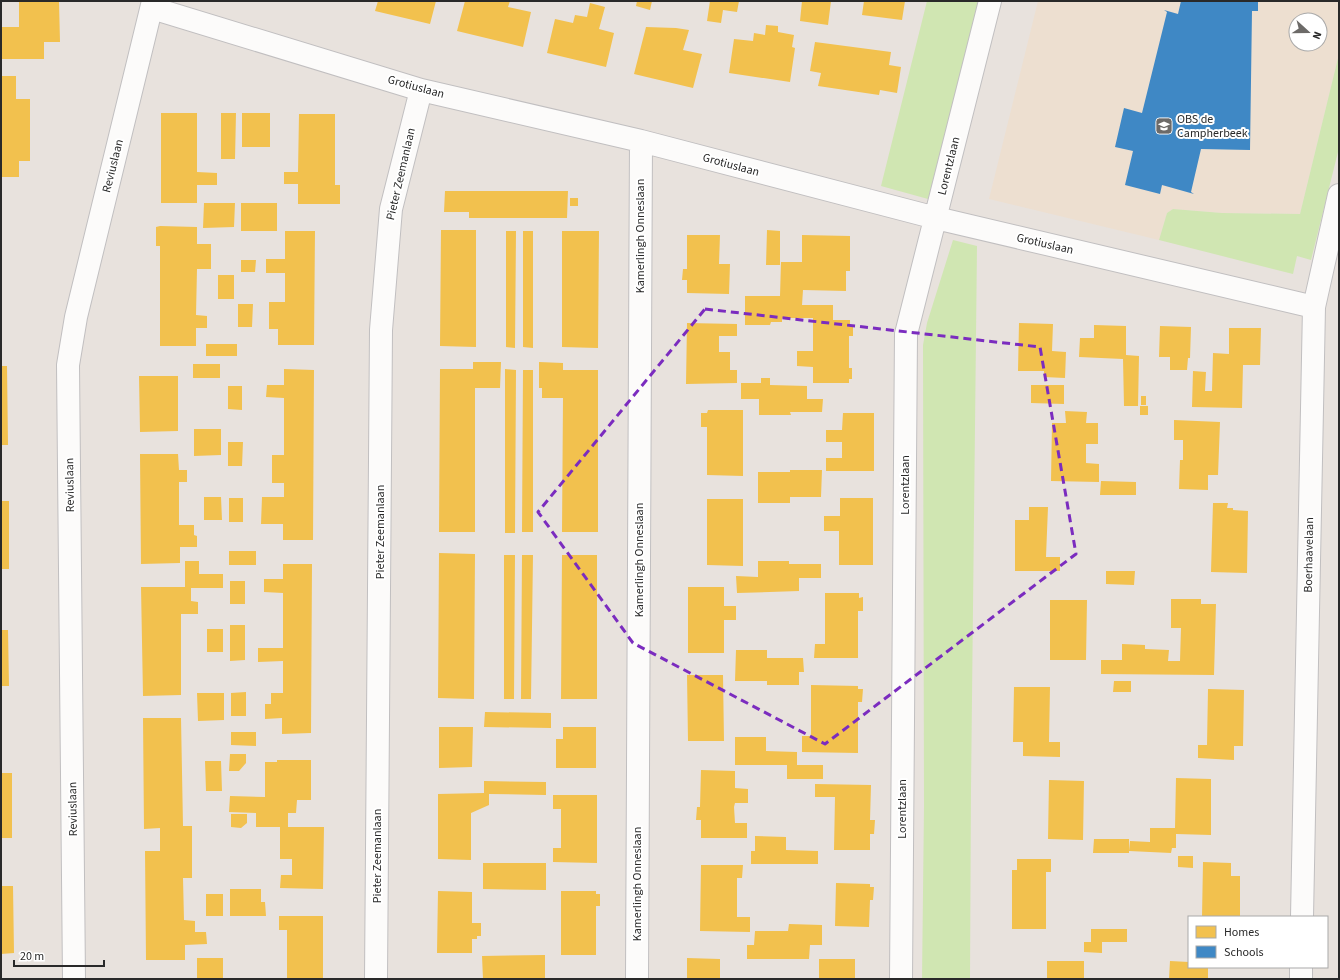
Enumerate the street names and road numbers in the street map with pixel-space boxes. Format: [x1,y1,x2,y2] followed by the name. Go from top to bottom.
[386,71,446,103] street label: Grotiuslaan
[382,126,420,222] street label: Pieter Zeemanlaan
[934,135,964,197] street label: Lorentzlaan
[98,137,128,195] street label: Reviuslaan
[701,149,761,181] street label: Grotiuslaan
[632,179,649,293] street label: Kamerlingh Onneslaan
[1015,229,1075,259] street label: Grotiuslaan
[897,455,914,515] street label: Lorentzlaan
[61,458,79,512] street label: Reviuslaan
[372,485,389,579] street label: Pieter Zeemanlaan
[631,503,648,617] street label: Kamerlingh Onneslaan
[1300,517,1318,593] street label: Boerhaavelaan
[894,779,911,839] street label: Lorentzlaan
[64,782,82,836] street label: Reviuslaan
[369,809,386,903] street label: Pieter Zeemanlaan
[629,827,646,941] street label: Kamerlingh Onneslaan

